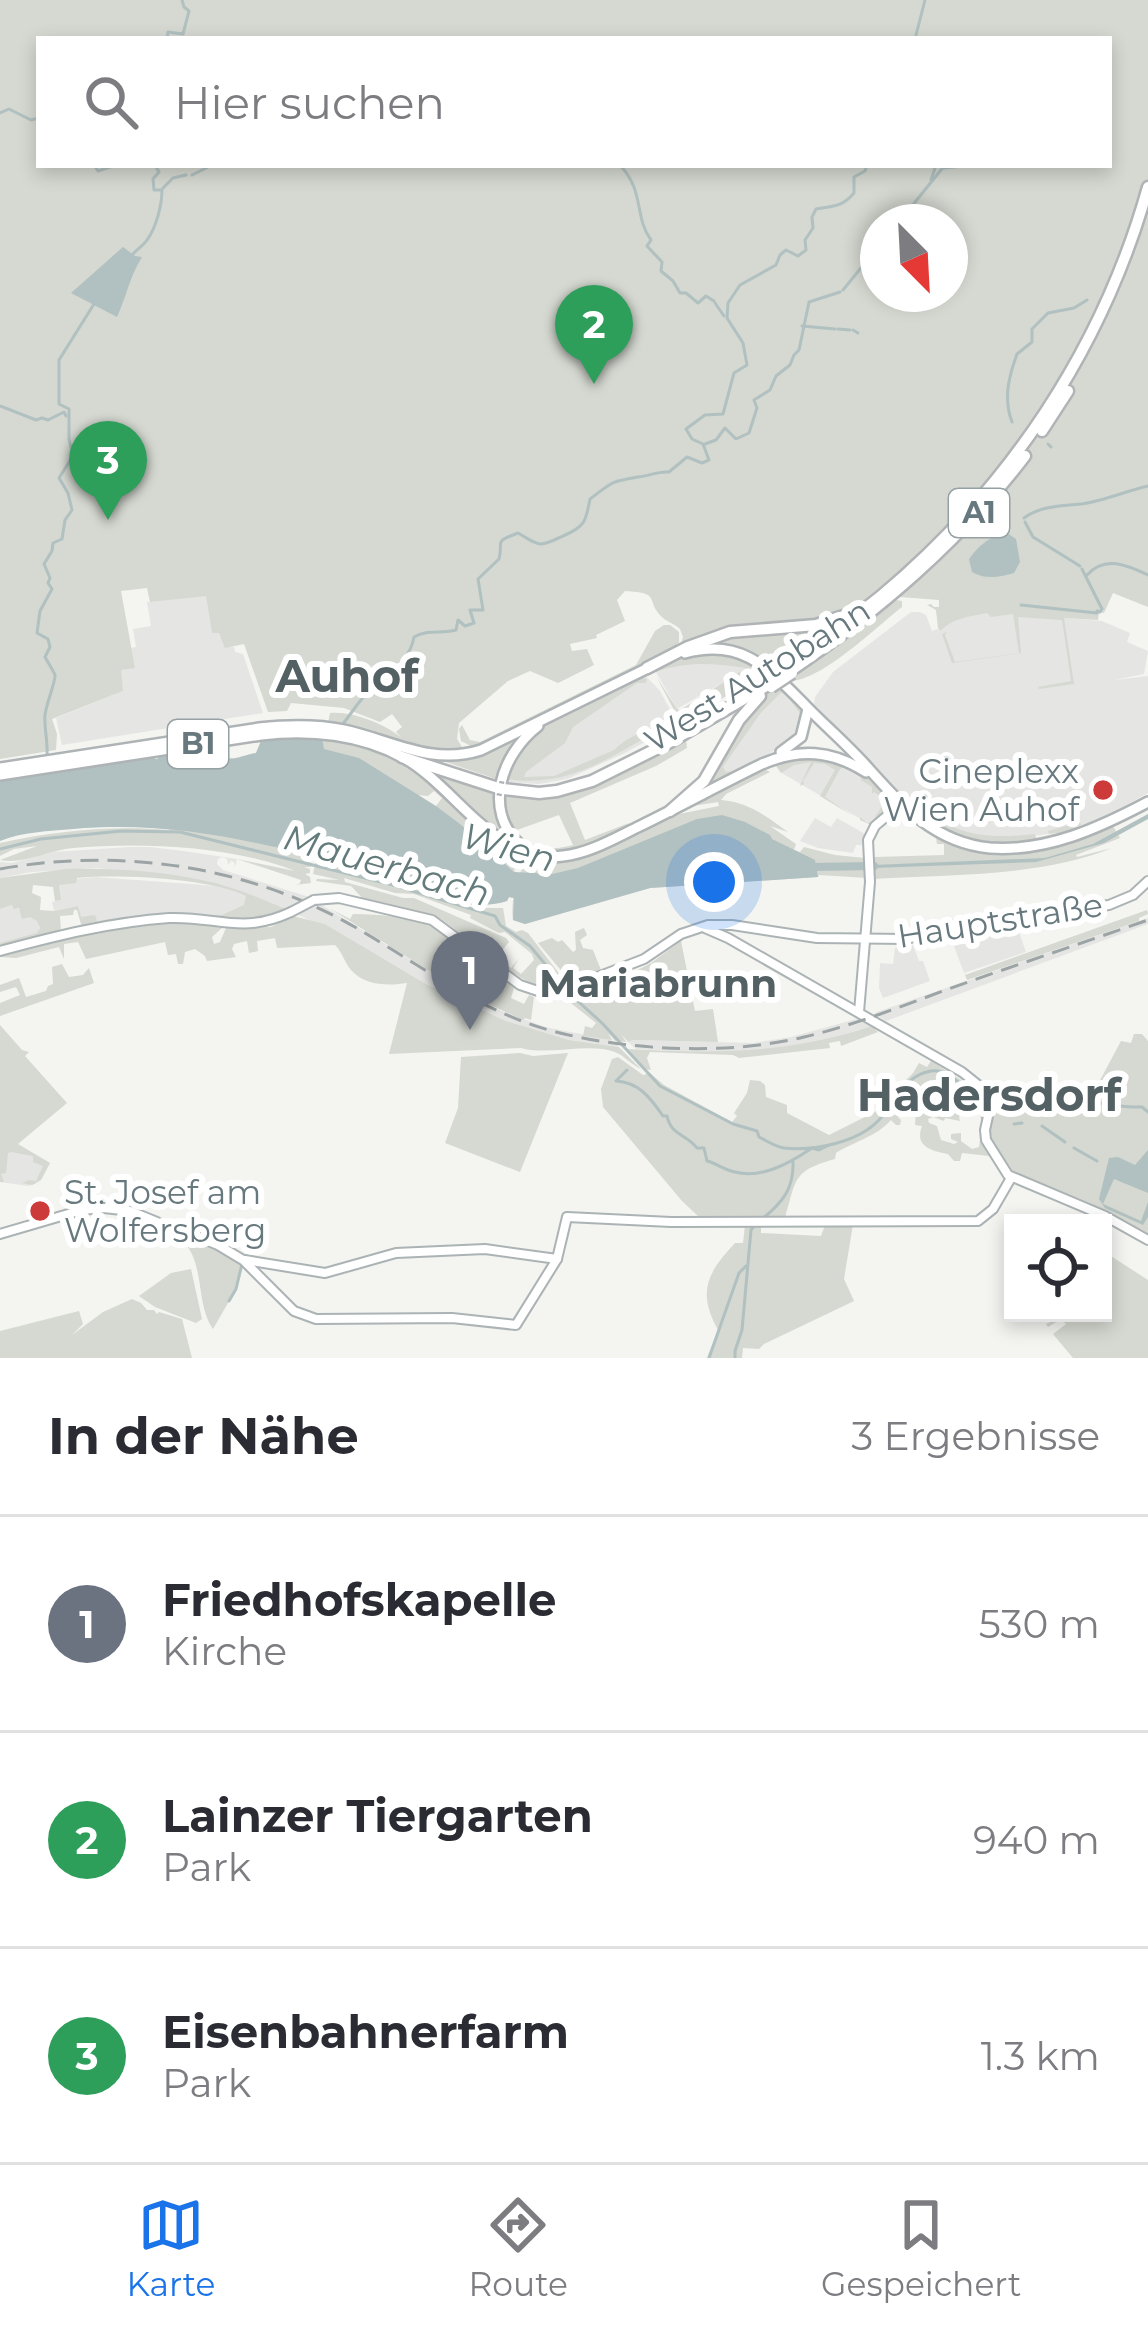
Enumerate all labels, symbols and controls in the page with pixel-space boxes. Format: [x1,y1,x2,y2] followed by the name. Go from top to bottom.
[36,36,1112,168] search box
[78,69,144,135] icon: search
[174,75,445,130] text: Hier suchen
[860,204,968,312] north arrow
[555,285,633,384] pin: 2
[69,421,147,520] pin: 3
[949,489,1009,537] road number: A1
[637,590,877,760] street label: West Autobahn
[274,648,420,703] district label: Auhof
[168,720,228,768] road number: B1
[883,751,1081,829] place label: Cineplexx Wien Auhof
[1090,777,1116,803] marker: Cineplexx Wien Auhof
[458,813,560,881] water label: Wien
[279,815,495,915] water label: Mauerbach
[684,852,744,912] your location
[895,884,1105,956] street label: Hauptstraße
[431,931,509,1030] pin: 1
[539,959,777,1007] district label: Mariabrunn
[857,1067,1123,1122] district label: Hadersdorf
[64,1172,266,1250] place label: St. Josef am Wolfersberg
[27,1198,53,1224] marker: St. Josef am Wolfersberg
[1004,1214,1112,1322] map controls
[1004,1214,1112,1322] button: locate
[48,1405,359,1467] text: In der Nähe
[851,1412,1100,1460] text: 3 Ergebnisse
[162,1572,556,1627] text: Friedhofskapelle
[79,1600,95,1648] text: 1
[979,1600,1100,1648] text: 530 m
[162,1627,287,1675] text: Kirche
[162,1788,593,1843] text: Lainzer Tiergarten
[75,1816,99,1864] text: 2
[973,1816,1100,1864] text: 940 m
[162,1843,251,1891] text: Park
[162,2004,569,2059] text: Eisenbahnerfarm
[75,2032,99,2080] text: 3
[981,2032,1100,2080] text: 1.3 km
[162,2059,251,2107] text: Park
[127,2192,215,2304] tab: Karte
[469,2192,568,2304] tab: Route
[821,2192,1021,2304] tab: Gespeichert

